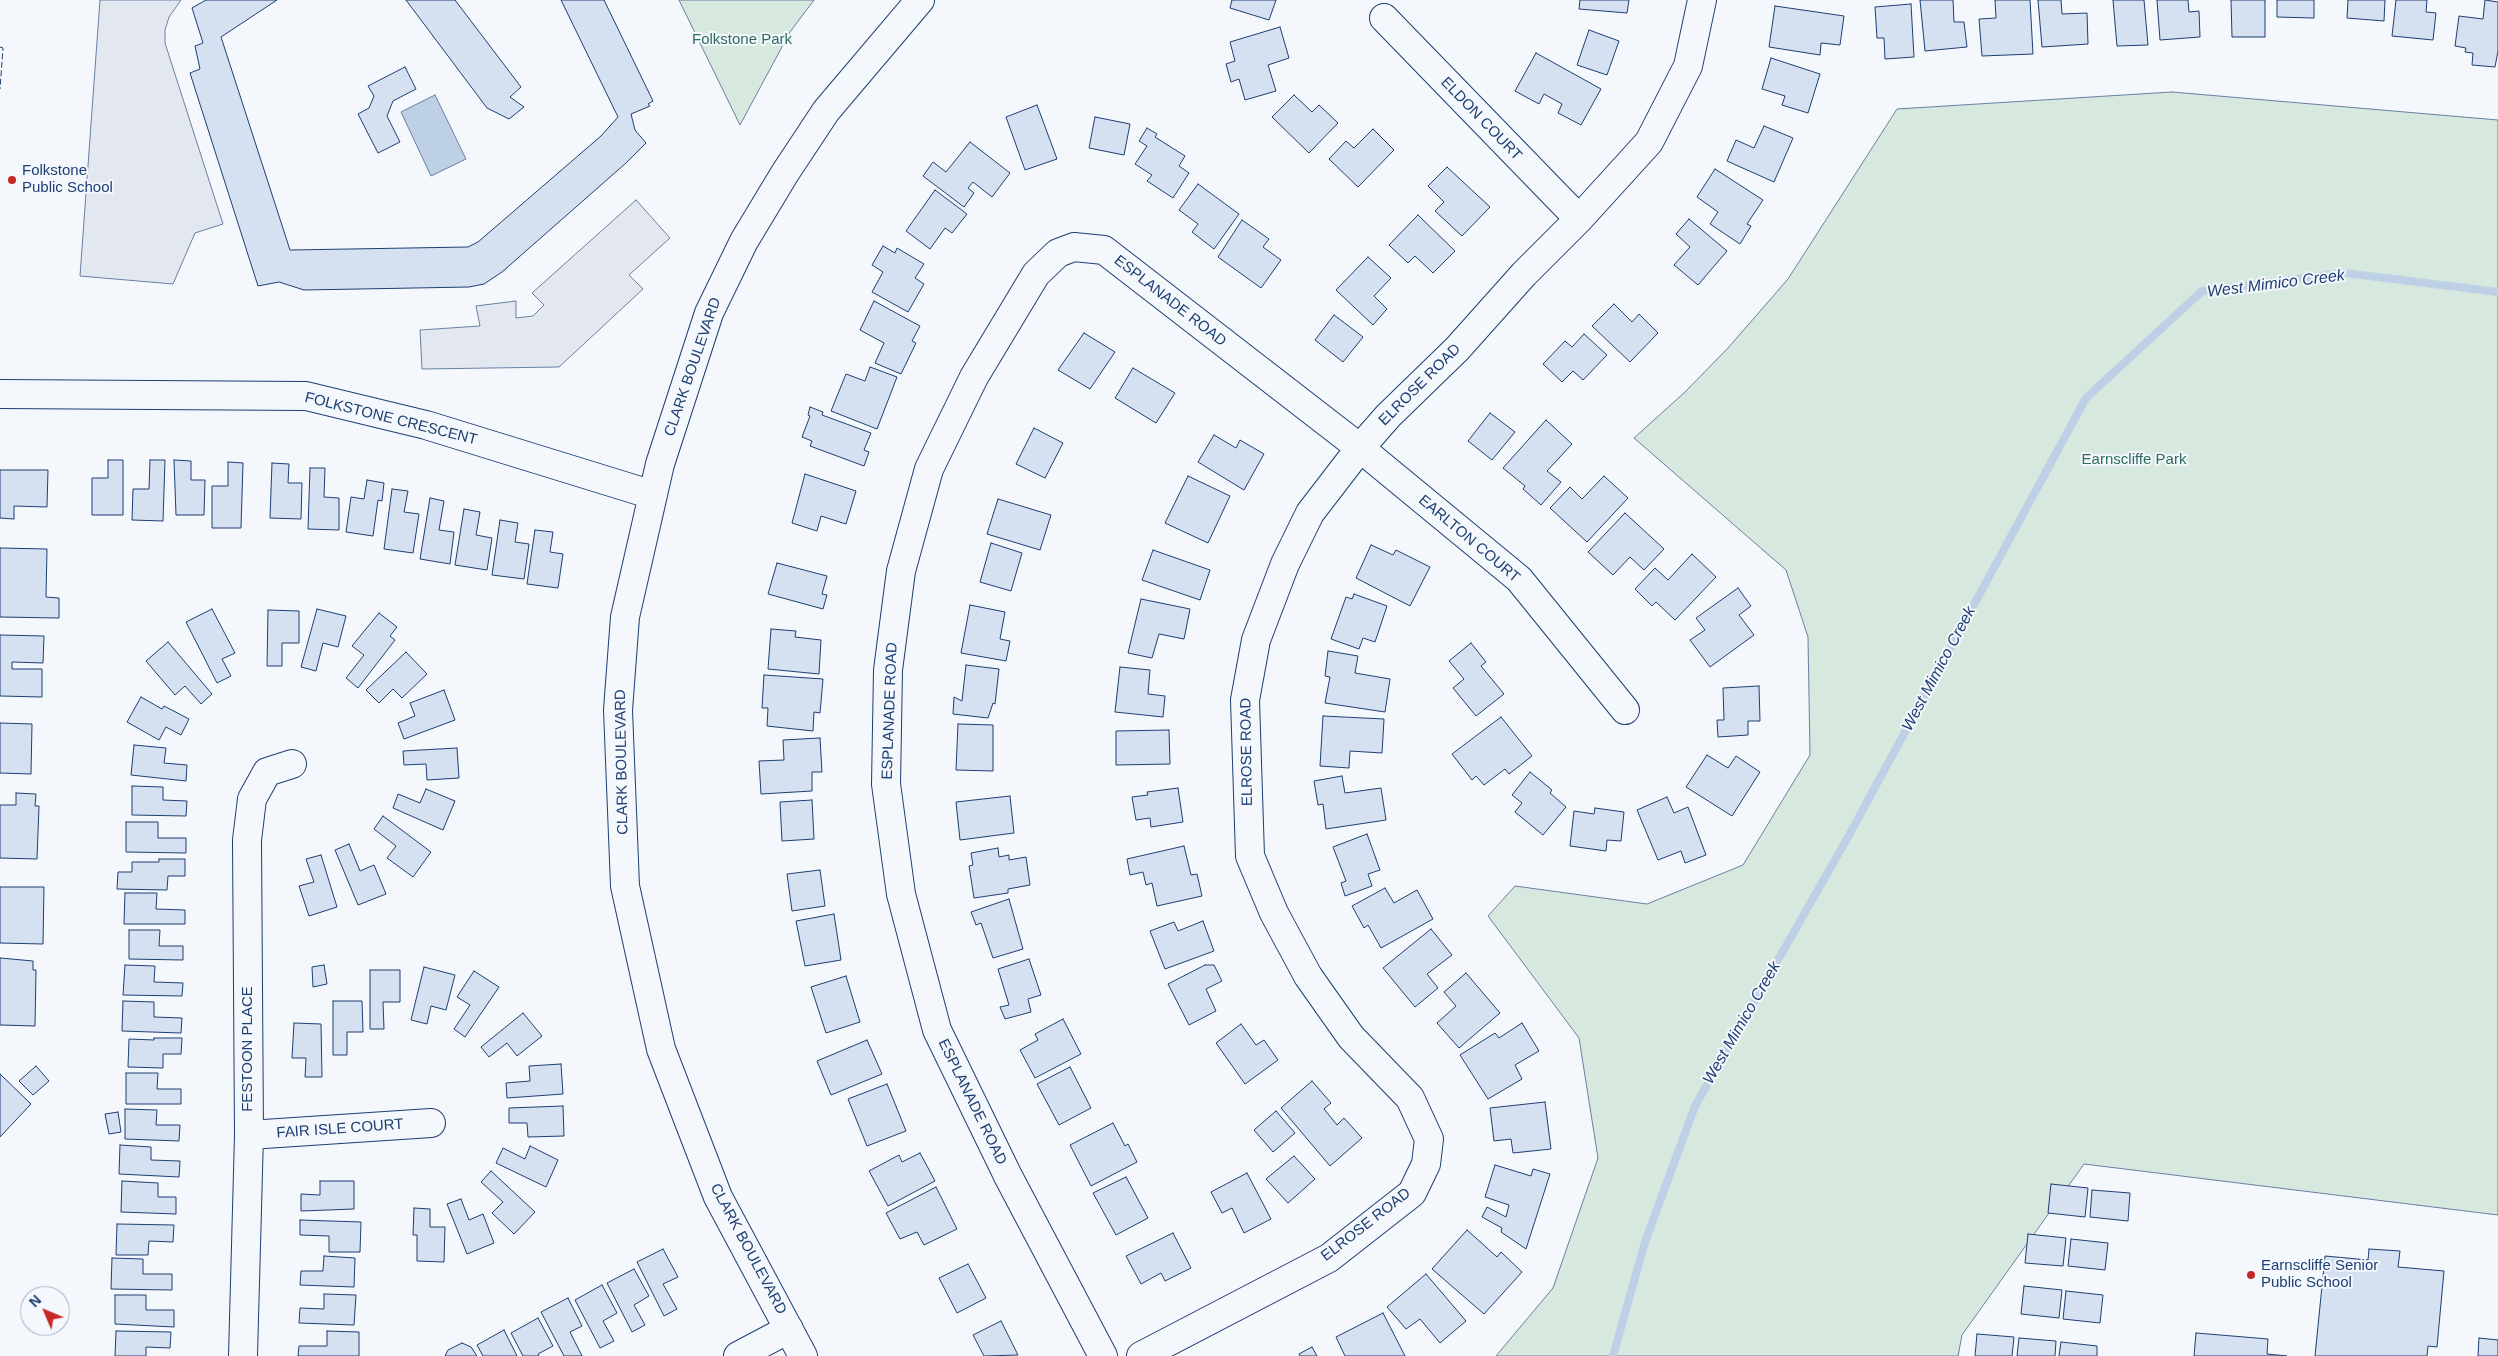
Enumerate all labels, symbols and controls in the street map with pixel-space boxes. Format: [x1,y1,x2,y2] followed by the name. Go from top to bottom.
[692,31,792,49] park label: Folkstone Park
[1437,74,1525,164] street label: ELDON COURT
[22,162,113,197] place label: Folkstone Public School
[6,174,18,186] marker: Folkstone Public School
[1110,252,1230,350] street label: ESPLANADE ROAD
[2206,266,2346,302] water label: West Mimico Creek
[661,295,725,439] street label: CLARK BOULEVARD
[1375,340,1465,430] street label: ELROSE ROAD
[303,389,479,449] street label: FOLKSTONE CRESCENT
[2082,451,2186,469] park label: Earnscliffe Park
[1415,491,1523,587] street label: EARLTON COURT
[1898,603,1980,735] water label: West Mimico Creek
[879,642,901,780] street label: ESPLANADE ROAD
[612,689,632,835] street label: CLARK BOULEVARD
[1237,698,1257,806] street label: ELROSE ROAD
[1699,958,1785,1088] water label: West Mimico Creek
[239,986,257,1112] street label: FESTOON PLACE
[934,1036,1010,1168] street label: ESPLANADE ROAD
[276,1116,404,1142] street label: FAIR ISLE COURT
[706,1180,790,1318] street label: CLARK BOULEVARD
[1318,1185,1414,1265] street label: ELROSE ROAD
[2261,1257,2378,1292] place label: Earnscliffe Senior Public School
[2245,1269,2257,1281] marker: Earnscliffe Senior Public School
[20,1286,70,1336] north arrow
[26,1292,44,1310] text: N

